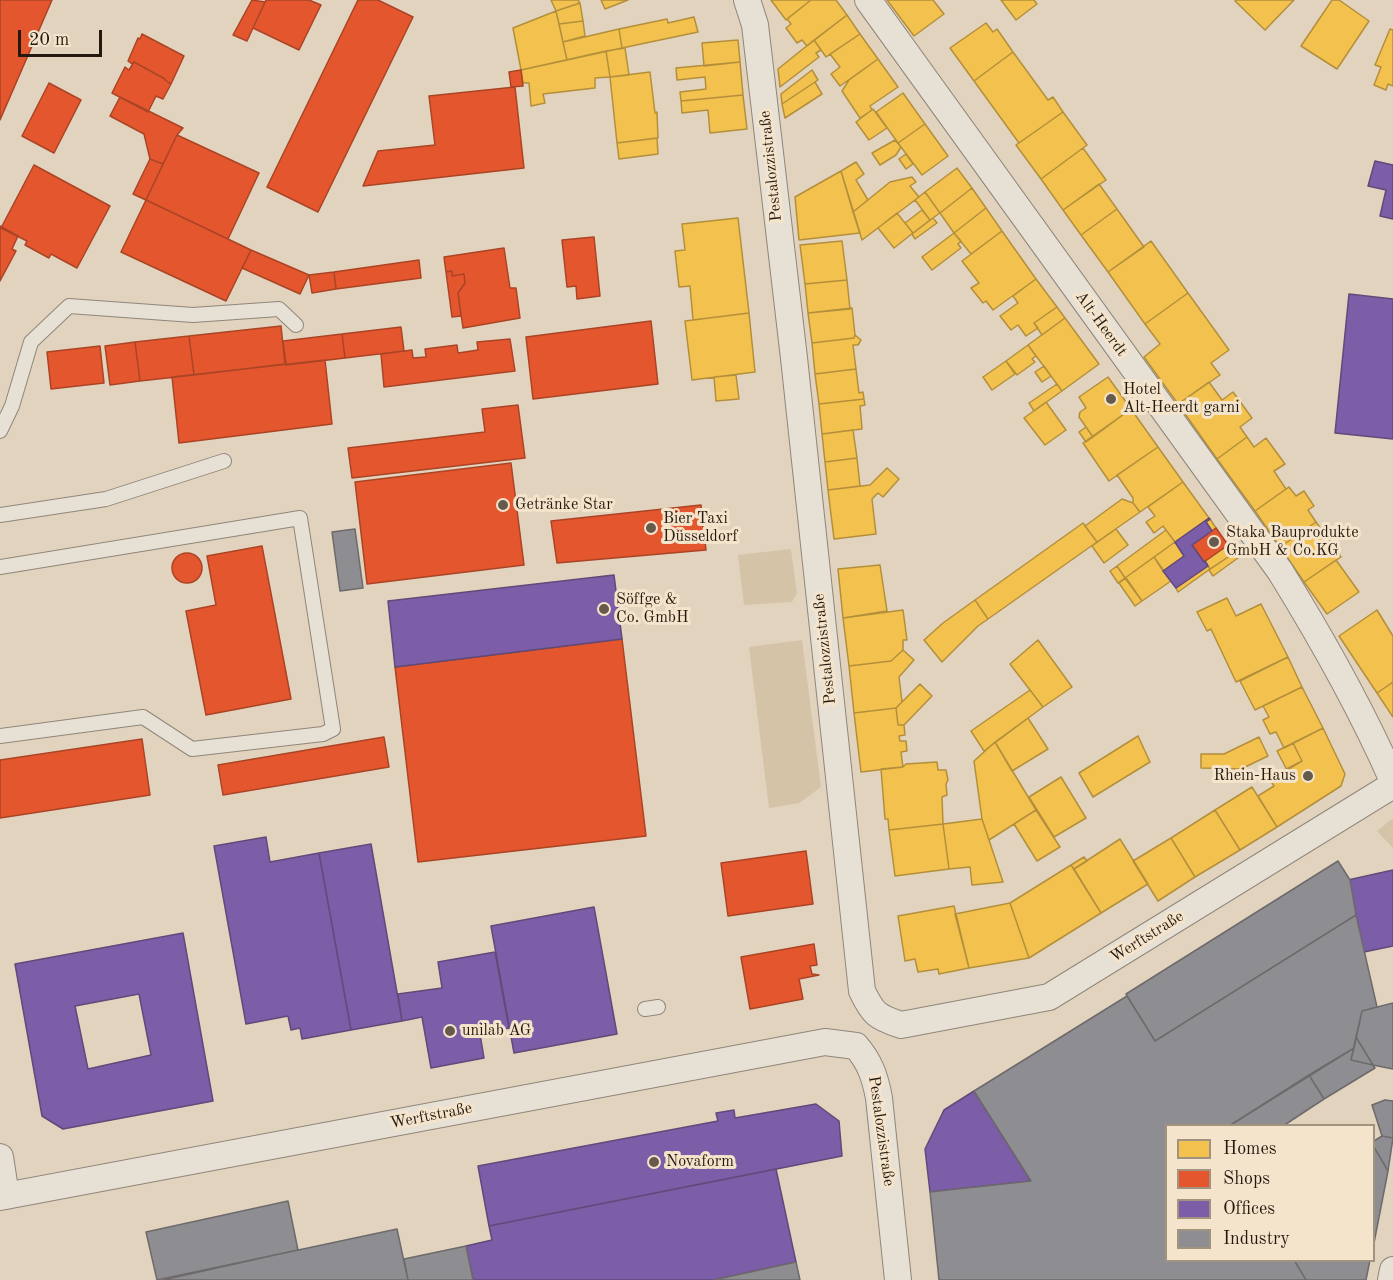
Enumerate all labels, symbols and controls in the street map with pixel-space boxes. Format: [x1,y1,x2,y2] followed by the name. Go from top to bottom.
[21,18,105,56] scale bar
[29,31,69,49] text: 20 m
[756,110,786,222] street label: Pestalozzistraße
[1071,288,1131,360] street label: Alt-Heerdt
[1123,380,1239,418] place label: Hotel Alt-Heerdt garni
[1104,392,1118,406] marker: Hotel Alt-Heerdt garni
[515,495,613,515] place label: Getränke Star
[496,498,510,512] marker: Getränke Star
[663,509,738,547] place label: Bier Taxi Düsseldorf
[644,521,658,535] marker: Bier Taxi Düsseldorf
[1226,523,1359,561] place label: Staka Bauprodukte GmbH & Co.KG
[1207,535,1221,549] marker: Staka Bauprodukte GmbH & Co.KG
[616,590,689,628] place label: Söffge & Co. GmbH
[810,593,840,705] street label: Pestalozzistraße
[597,602,611,616] marker: Söffge & Co. GmbH
[1214,766,1296,786] place label: Rhein-Haus
[1301,769,1315,783] marker: Rhein-Haus
[1107,907,1187,967] street label: Werftstraße
[462,1021,531,1041] place label: unilab AG
[443,1024,457,1038] marker: unilab AG
[864,1075,898,1187] street label: Pestalozzistraße
[388,1099,474,1133] street label: Werftstraße
[1165,1124,1375,1262] legend
[1223,1140,1277,1158] text: Homes
[666,1152,734,1172] place label: Novaform
[647,1155,661,1169] marker: Novaform
[1223,1170,1270,1188] text: Shops
[1223,1200,1275,1218] text: Offices
[1223,1230,1290,1248] text: Industry

